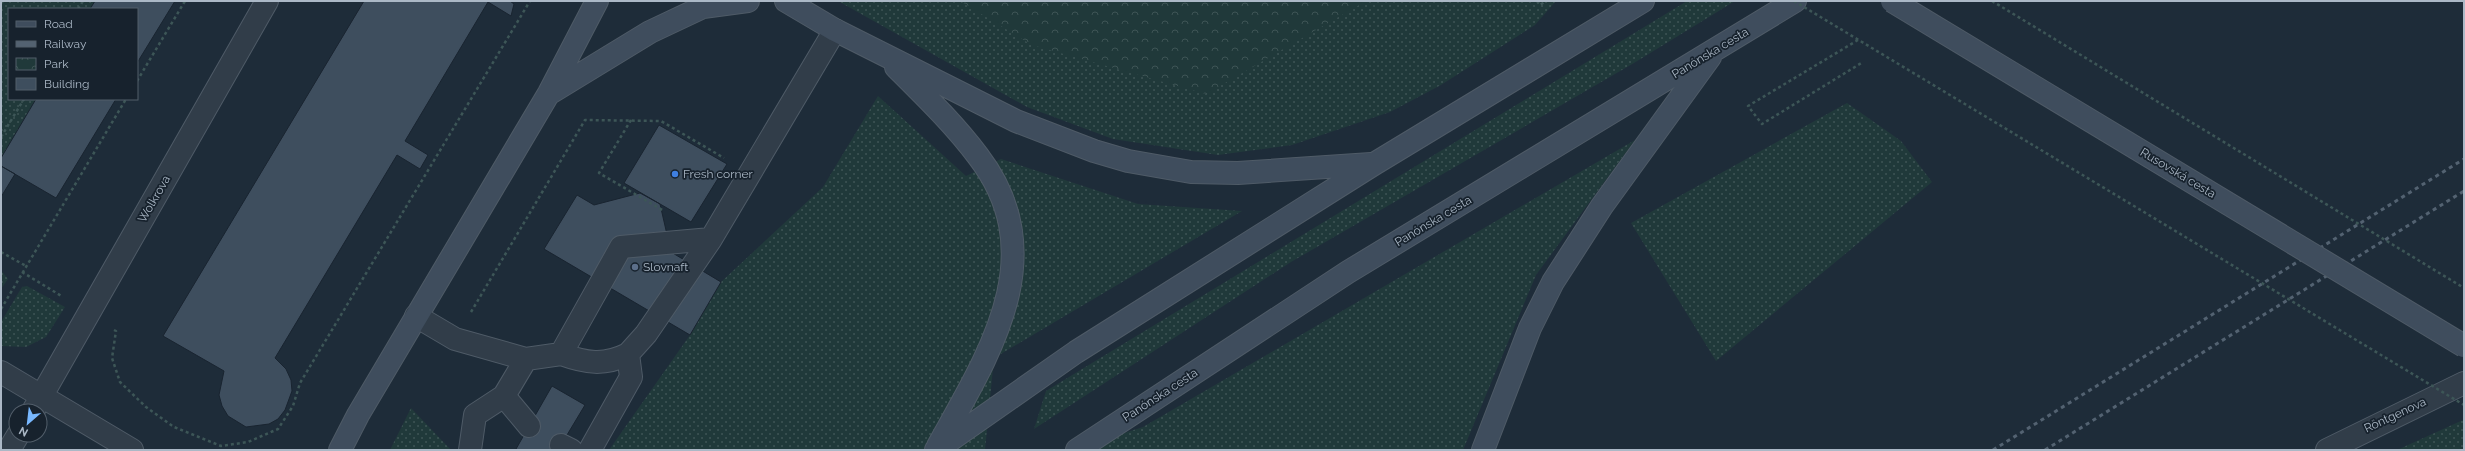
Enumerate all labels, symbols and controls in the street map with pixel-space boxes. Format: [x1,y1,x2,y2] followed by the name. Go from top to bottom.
[8,8,138,100] legend
[44,17,73,31] text: Road
[1669,25,1751,81] street label: Panónska cesta
[44,37,87,51] text: Railway
[44,57,69,71] text: Park
[44,77,90,91] text: Building
[2138,145,2218,201] street label: Rusovská cesta
[683,167,753,181] place label: Fresh corner
[670,169,680,179] marker: Fresh corner
[135,173,173,225] street label: Wolkrova
[1392,193,1474,249] street label: Panónska cesta
[643,260,688,274] place label: Slovnaft
[630,262,640,272] marker: Slovnaft
[1120,366,1200,424] street label: Panónska cesta
[2362,395,2428,435] street label: Röntgenova
[8,403,48,443] north arrow
[17,424,30,439] text: N

